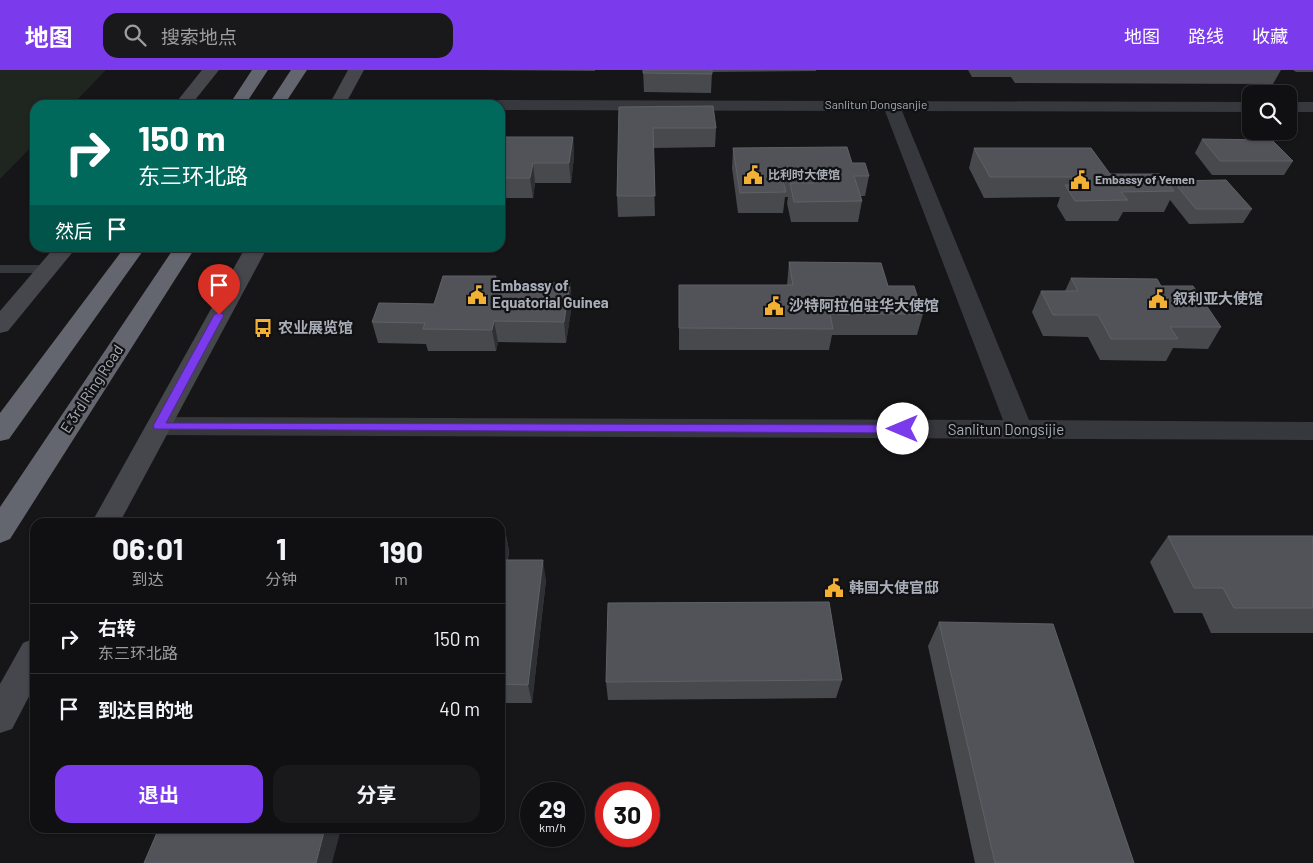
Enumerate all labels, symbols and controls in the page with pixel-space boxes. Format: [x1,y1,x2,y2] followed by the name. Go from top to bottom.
[103,13,453,58] search box
[121,21,149,49] icon: search
[25,22,73,51] text: 地图
[161,25,237,48] text: 搜索地点
[1124,25,1160,47] text: 地图
[1188,25,1224,47] text: 路线
[1252,25,1288,47] text: 收藏
[1242,85,1297,140] map controls
[1242,85,1297,140] button: search
[825,97,927,111] street label: Sanlitun Dongsanjie
[138,116,225,158] text: 150 m
[55,120,120,185] icon: right
[138,162,248,188] text: 东三环北路
[742,164,764,186] public building icon: 比利时大使馆
[768,167,840,181] place label: 比利时大使馆
[1069,169,1091,191] public building icon: Embassy of Yemen
[1095,172,1195,186] place label: Embassy of Yemen
[103,215,131,243] icon: arrive
[55,219,93,242] text: 然后
[198,264,240,315] pin
[205,271,233,299] icon: arrive
[492,276,609,311] place label: Embassy of Equatorial Guinea
[466,284,488,306] public building icon: Embassy of Equatorial Guinea
[1147,288,1169,310] public building icon: 叙利亚大使馆
[1173,289,1263,307] place label: 叙利亚大使馆
[763,295,785,317] public building icon: 沙特阿拉伯驻华大使馆
[789,296,939,314] place label: 沙特阿拉伯驻华大使馆
[252,317,274,339] bus stop icon: 农业展览馆
[278,318,353,336] place label: 农业展览馆
[56,341,126,436] street label: E 3rd Ring Road
[876,402,928,454] position arrow
[948,420,1064,438] street label: Sanlitun Dongsijie
[112,530,183,566] text: 06:01
[276,530,287,566] text: 1
[379,533,423,569] text: 190
[132,569,164,588] text: 到达
[265,569,297,588] text: 分钟
[395,569,408,588] text: m
[823,577,845,599] public building icon: 韩国大使官邸
[849,578,939,596] place label: 韩国大使官邸
[98,616,136,639] text: 右转
[55,625,83,653] icon: right
[433,627,480,650] text: 150 m
[98,643,178,662] text: 东三环北路
[55,695,83,723] icon: arrive
[439,697,480,720] text: 40 m
[98,698,193,721] text: 到达目的地
[55,765,263,823] button: 退出
[273,765,480,823] button: 分享
[595,782,660,847] speed limit sign: 30
[539,793,566,823] text: 29
[539,820,566,834] text: km/h

